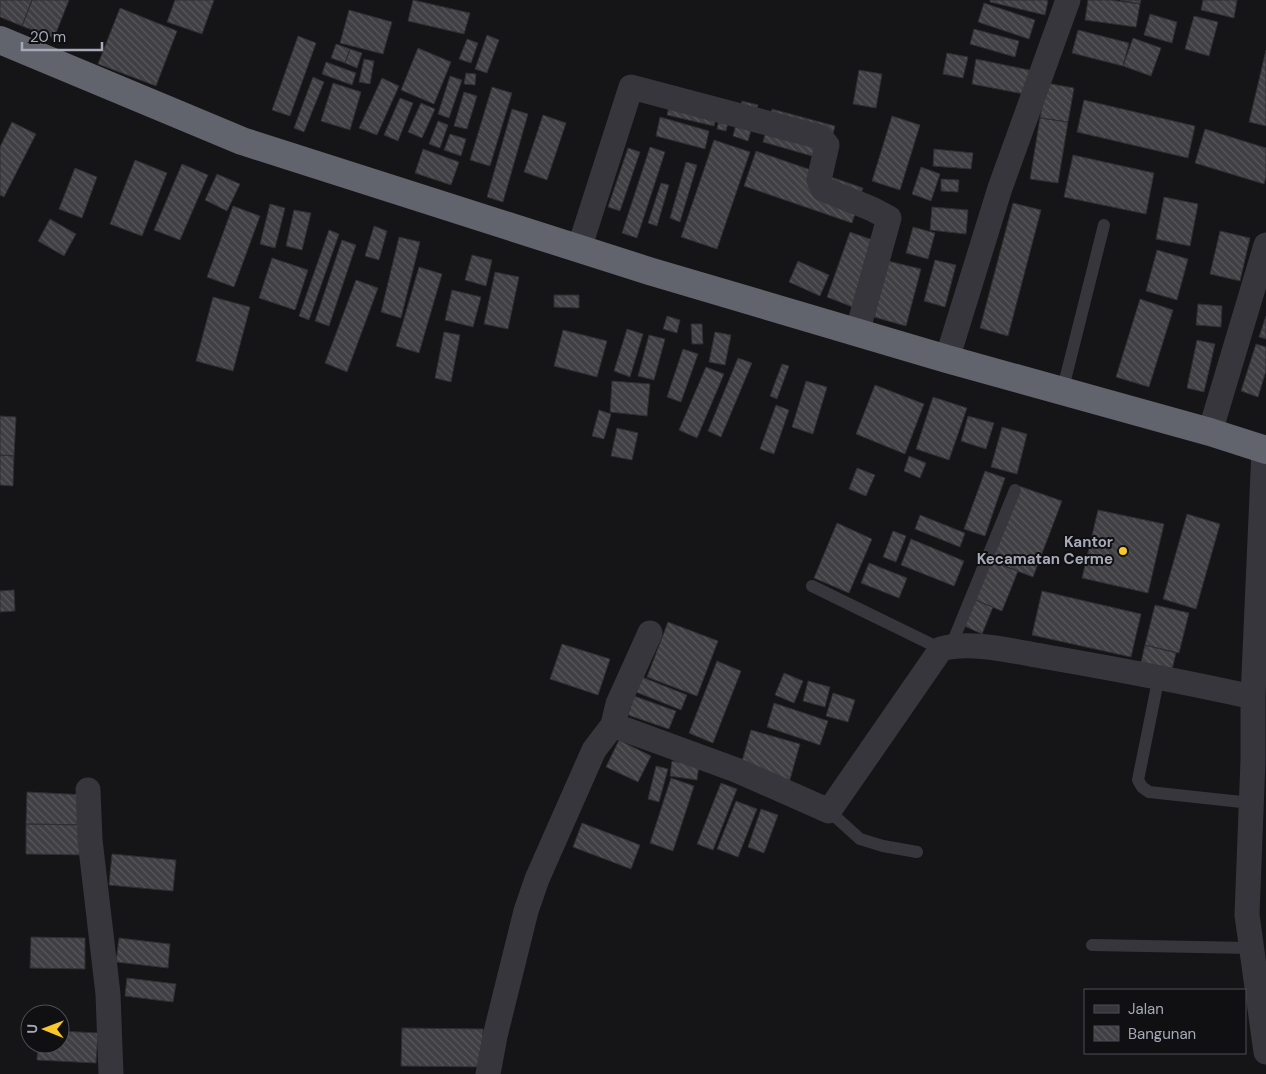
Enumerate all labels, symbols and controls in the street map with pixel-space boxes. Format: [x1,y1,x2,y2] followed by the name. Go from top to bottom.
[22,20,102,52] scale bar
[30,27,66,47] text: 20 m
[977,532,1113,569] place label: Kantor Kecamatan Cerme
[1117,545,1129,557] marker: Kantor Kecamatan Cerme
[1084,989,1246,1054] legend
[1128,999,1164,1019] text: Jalan
[20,1004,70,1054] north arrow
[23,1024,41,1034] text: U
[1128,1024,1196,1044] text: Bangunan

